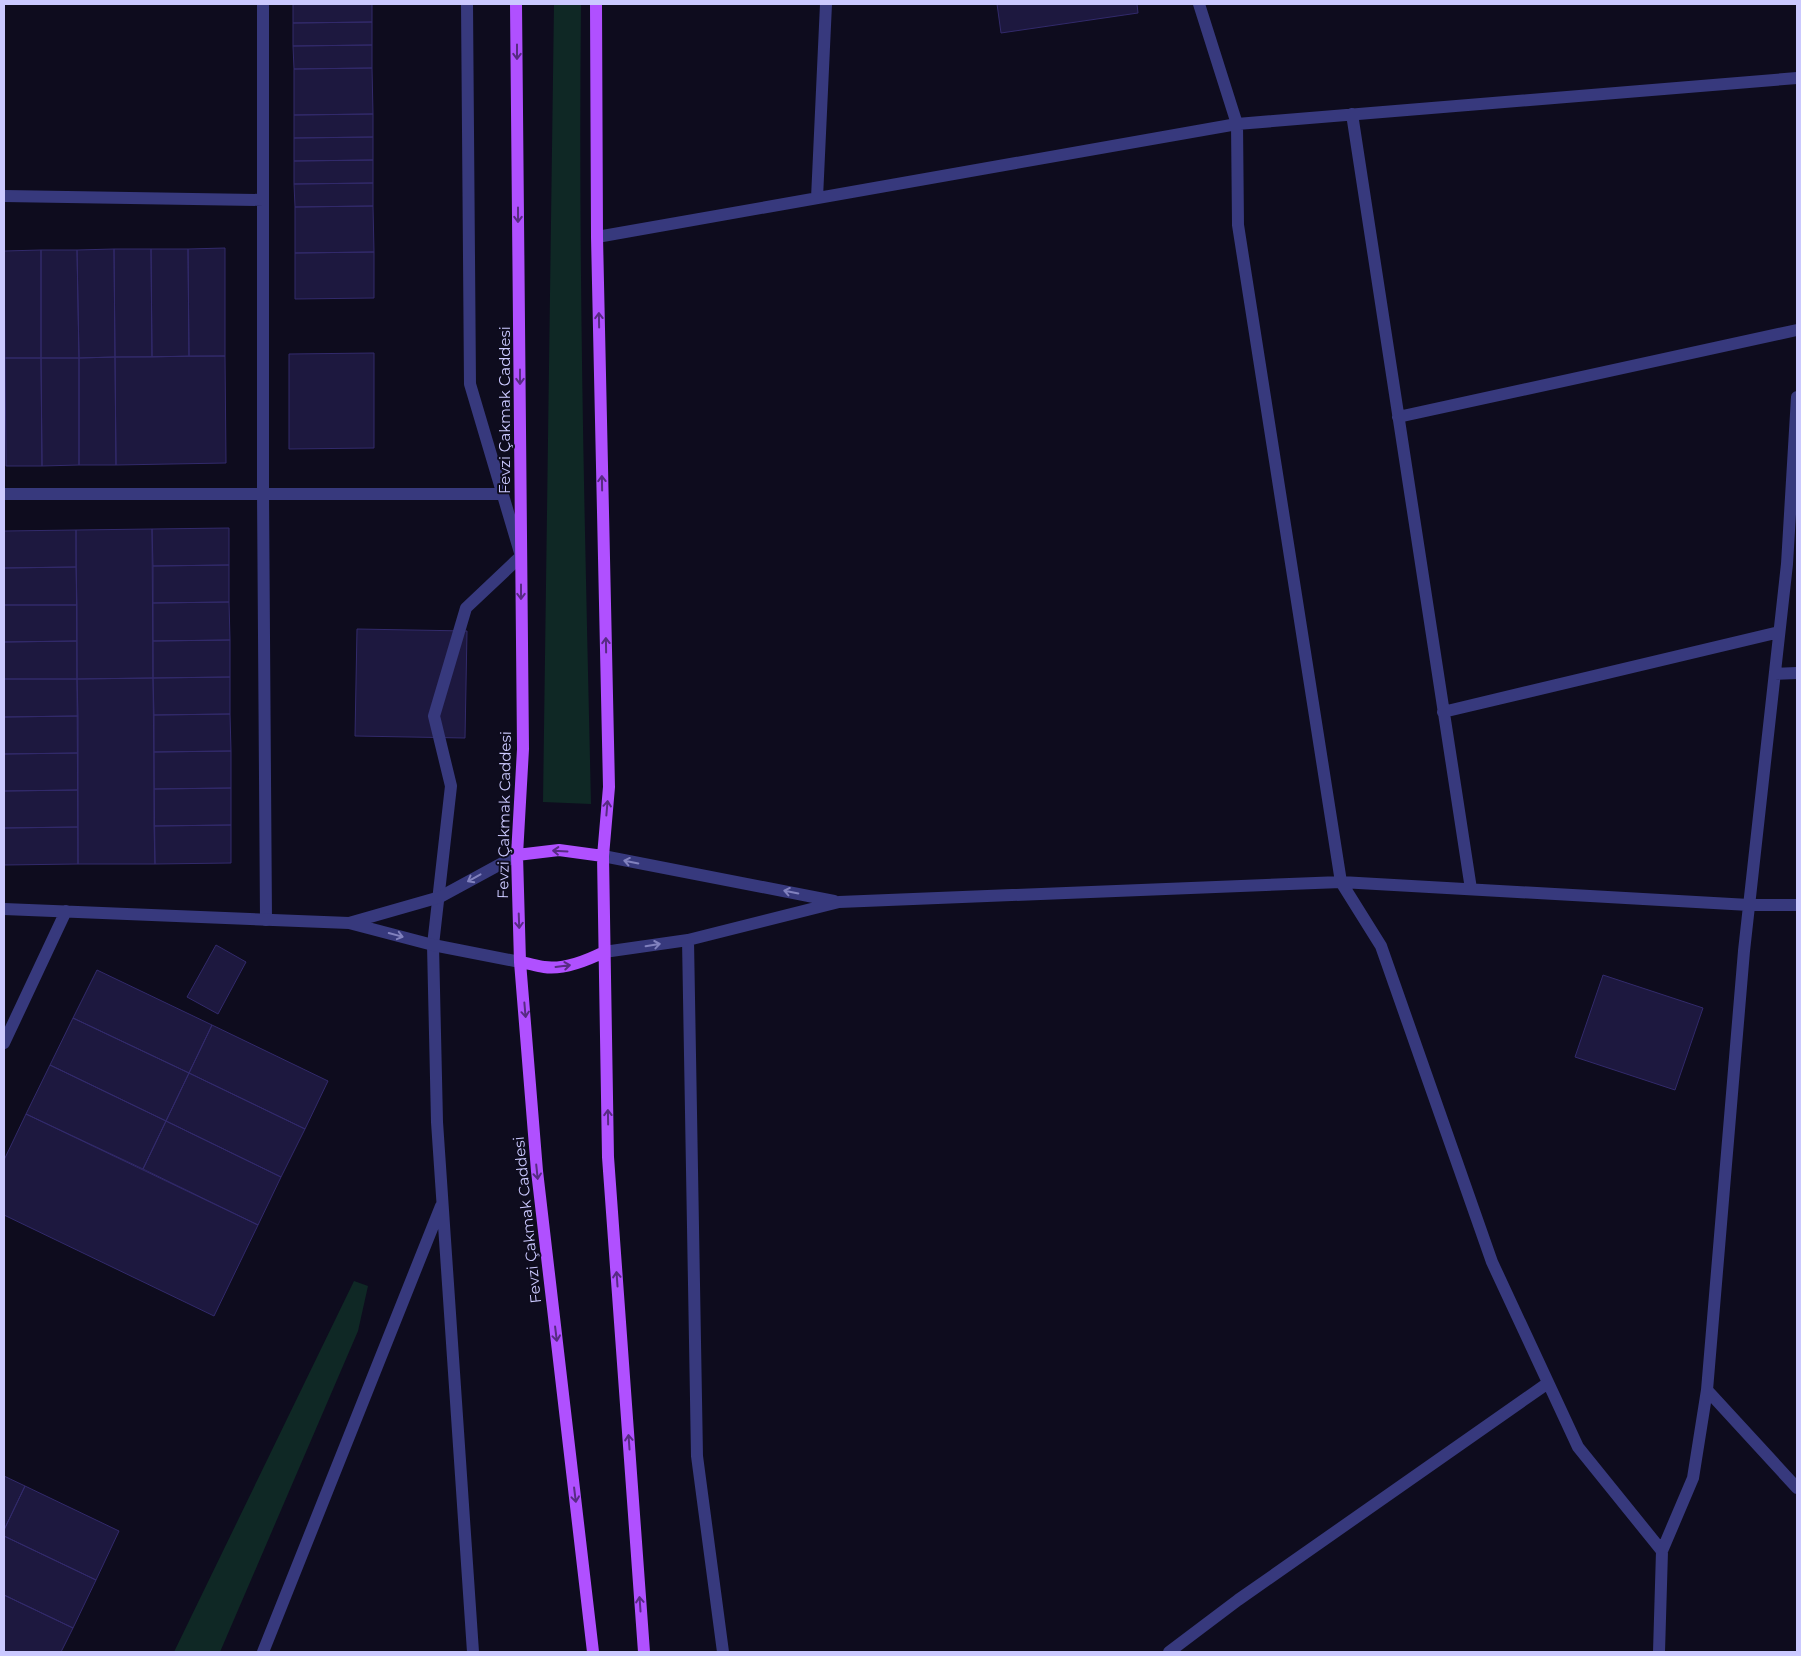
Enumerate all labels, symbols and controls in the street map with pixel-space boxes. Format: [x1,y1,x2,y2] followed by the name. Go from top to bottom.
[512,44,522,60] one-way arrow
[513,206,523,223] one-way arrow
[594,313,603,329] one-way arrow
[495,326,514,494] street label: Fevzi Çakmak Caddesi
[515,369,524,385] one-way arrow
[597,475,607,492] one-way arrow
[516,584,526,600] one-way arrow
[601,638,610,654] one-way arrow
[493,731,515,899] street label: Fevzi Çakmak Caddesi
[602,800,612,816] one-way arrow
[552,846,568,856] one-way arrow
[624,856,640,866] one-way arrow
[467,874,482,883] one-way arrow
[783,887,799,897] one-way arrow
[514,912,524,929] one-way arrow
[387,931,403,941] one-way arrow
[644,940,660,950] one-way arrow
[555,961,571,971] one-way arrow
[520,1002,530,1018] one-way arrow
[603,1110,613,1126] one-way arrow
[509,1136,545,1304] street label: Fevzi Çakmak Caddesi
[532,1164,542,1180] one-way arrow
[613,1272,622,1288] one-way arrow
[551,1325,561,1341] one-way arrow
[624,1434,633,1450] one-way arrow
[570,1487,580,1503] one-way arrow
[636,1596,645,1612] one-way arrow

